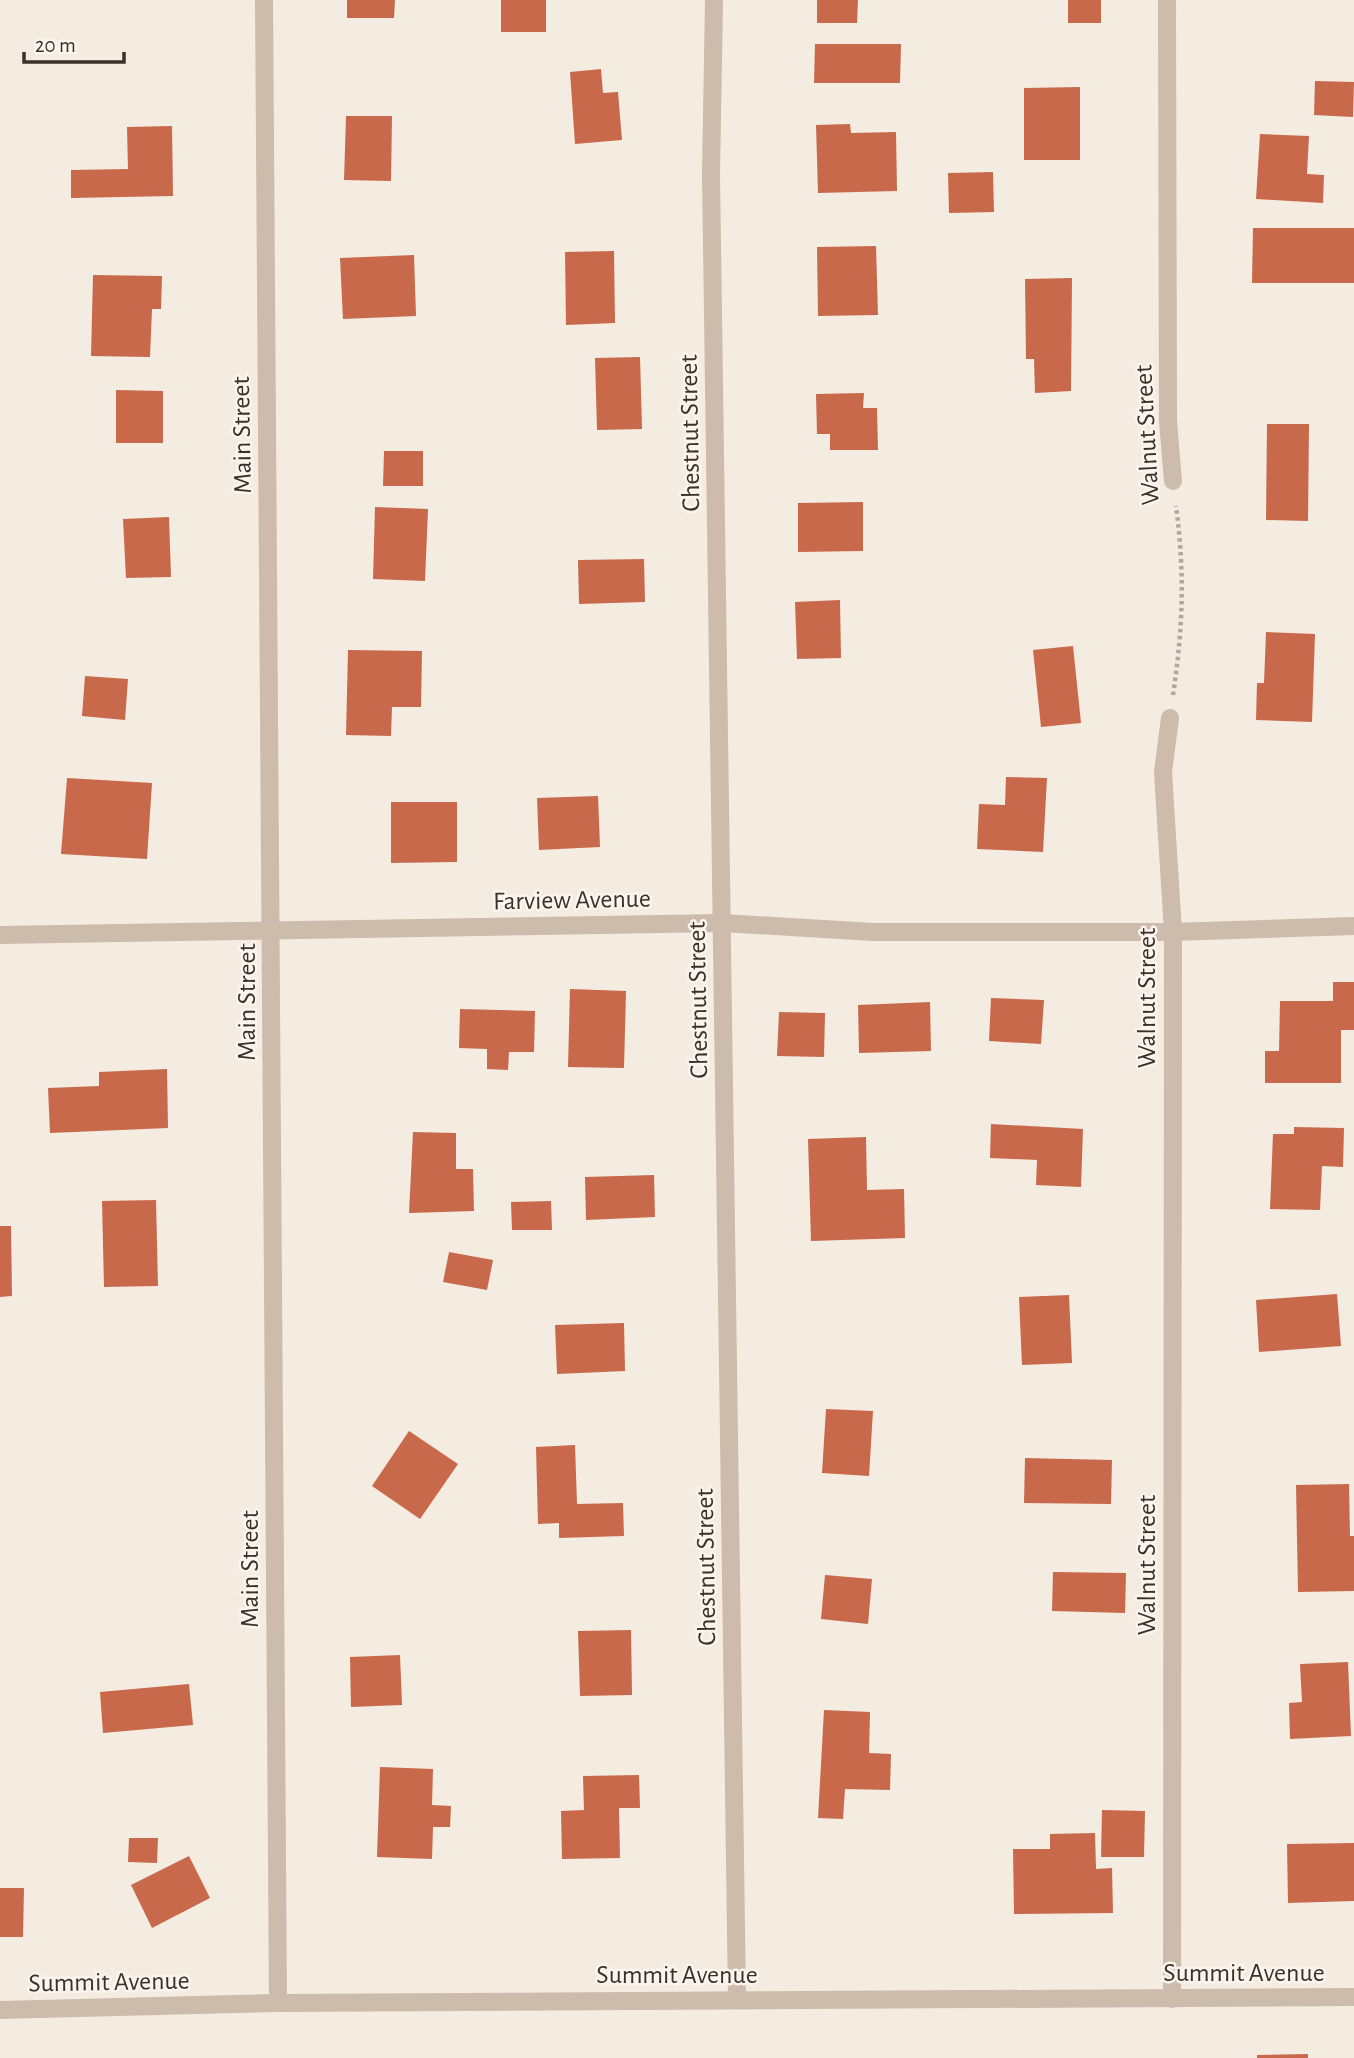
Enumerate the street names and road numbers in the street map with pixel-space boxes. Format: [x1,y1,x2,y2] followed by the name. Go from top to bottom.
[676,354,704,512] street label: Chestnut Street
[1130,364,1164,506] street label: Walnut Street
[228,376,256,494] street label: Main Street
[493,886,651,914] street label: Farview Avenue
[684,921,712,1079] street label: Chestnut Street
[1134,928,1160,1068] street label: Walnut Street
[234,943,260,1061] street label: Main Street
[692,1488,720,1646] street label: Chestnut Street
[1134,1495,1160,1635] street label: Walnut Street
[237,1510,263,1628] street label: Main Street
[1163,1960,1325,1986] street label: Summit Avenue
[596,1962,758,1988] street label: Summit Avenue
[28,1968,190,1996] street label: Summit Avenue

